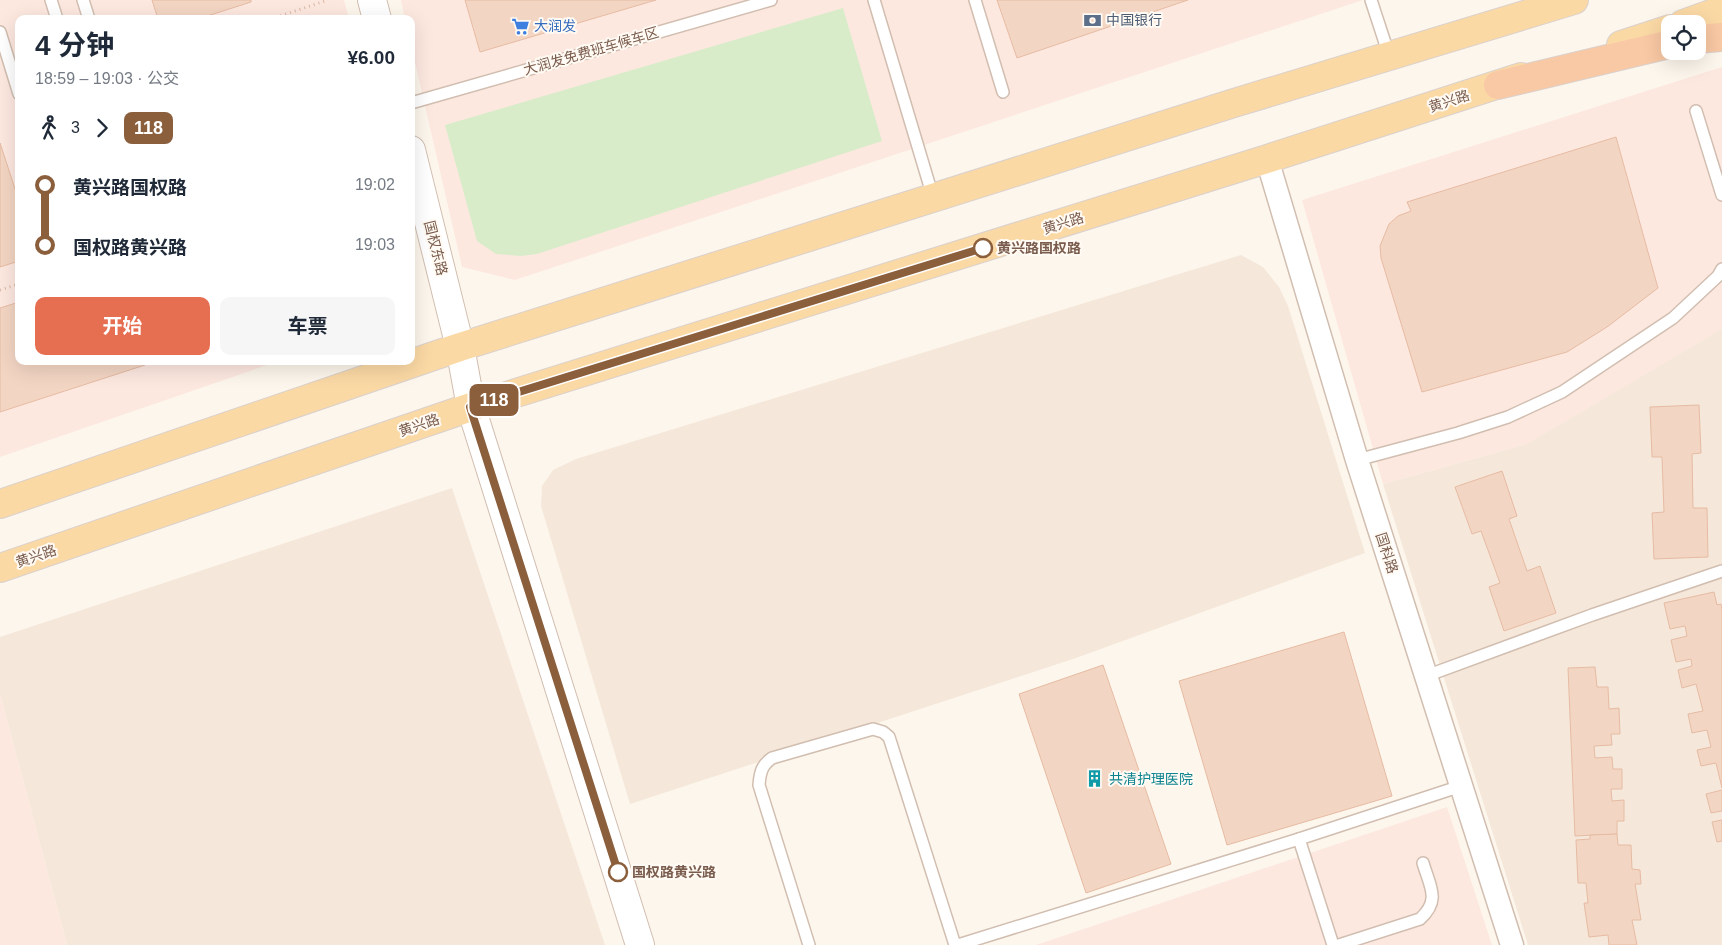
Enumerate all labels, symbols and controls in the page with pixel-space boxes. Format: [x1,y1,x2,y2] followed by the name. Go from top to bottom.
[1082,10,1102,30] bank icon: 中国银行
[1106,12,1162,28] place label: 中国银行
[1661,15,1706,60] map controls
[1661,15,1706,60] button: locate
[510,16,530,36] supermarket icon: 大润发
[534,18,576,34] place label: 大润发
[522,24,660,78] street label: 大润发免费班车候车区
[35,30,114,61] text: 4 分钟
[347,47,395,68] text: ¥6.00
[35,70,179,87] text: 18:59 – 19:03 · 公交
[1427,87,1471,115] street label: 黄兴路
[35,114,63,142] icon: walk
[88,114,116,142] icon: forward
[134,118,163,138] text: 118
[71,119,80,136] text: 3
[355,176,395,193] text: 19:02
[73,177,187,198] text: 黄兴路国权路
[1041,209,1085,237] street label: 黄兴路
[421,219,451,277] street label: 国权东路
[355,236,395,253] text: 19:03
[73,237,187,258] text: 国权路黄兴路
[973,238,993,258] marker: 黄兴路国权路
[997,240,1081,256] place label: 黄兴路国权路
[35,297,210,355] button: 开始
[220,297,395,355] button: 车票
[465,384,523,416] line badge: 118
[479,390,509,410] text: 118
[397,411,441,439] street label: 黄兴路
[1373,531,1401,575] street label: 国科路
[14,542,58,570] street label: 黄兴路
[1085,769,1105,789] building icon: 共清护理医院
[1109,771,1193,787] place label: 共清护理医院
[608,862,628,882] marker: 国权路黄兴路
[632,864,716,880] place label: 国权路黄兴路

